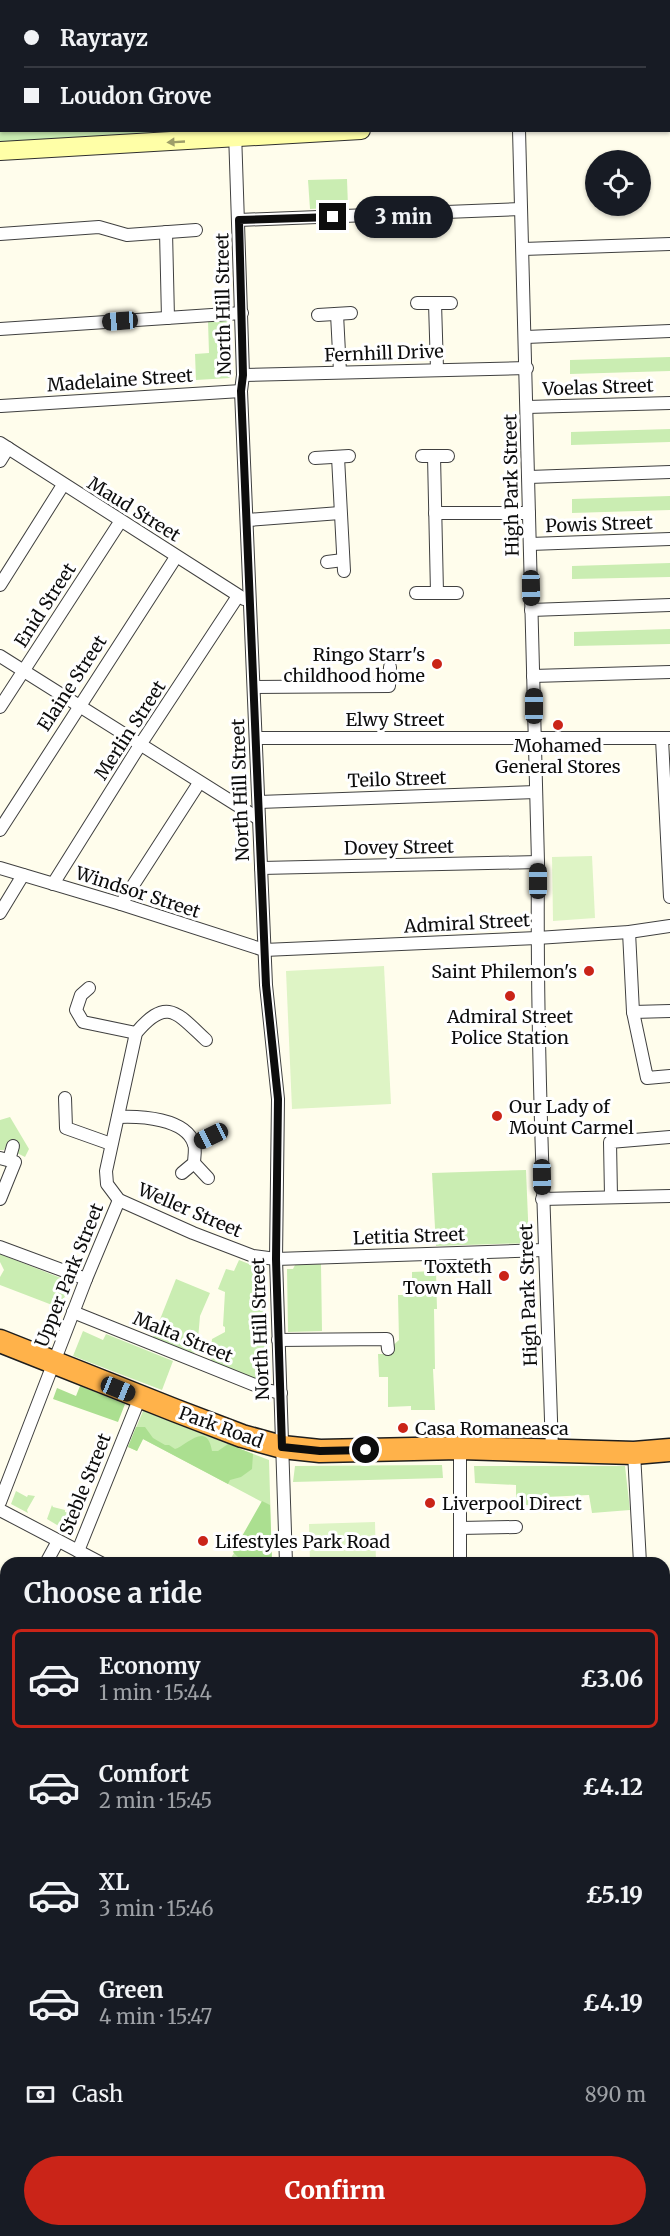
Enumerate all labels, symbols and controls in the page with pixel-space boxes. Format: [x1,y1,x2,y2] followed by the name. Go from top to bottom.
[60,24,148,52] text: Rayrayz
[60,82,212,110] text: Loudon Grove
[167,137,186,146] one-way arrow
[585,150,651,216] map controls
[585,150,651,216] button: locate
[354,196,453,238] callout: 3 min
[319,203,346,230] route end
[375,204,432,229] text: 3 min
[210,233,236,375] street label: North Hill Street
[101,311,139,331] car
[324,339,444,367] street label: Fernhill Drive
[46,363,194,397] street label: Madelaine Street
[541,374,654,400] street label: Voelas Street
[498,414,524,556] street label: High Park Street
[83,471,185,547] street label: Maud Street
[545,511,653,537] street label: Powis Street
[9,559,81,651] street label: Enid Street
[522,570,540,606] car
[32,631,112,735] street label: Elaine Street
[284,643,425,687] place label: Ringo Starr's childhood home
[430,657,444,671] marker: Ringo Starr's childhood home
[89,676,171,784] street label: Merlin Street
[525,688,543,724] car
[345,708,445,731] street label: Elwy Street
[226,718,254,862] street label: North Hill Street
[551,718,565,732] marker: Mohamed General Stores
[495,734,621,778] place label: Mohamed General Stores
[347,766,447,792] street label: Teilo Street
[344,835,454,859] street label: Dovey Street
[72,861,203,923] street label: Windsor Street
[529,863,547,899] car
[402,908,531,938] street label: Admiral Street
[431,960,577,983] place label: Saint Philemon's
[582,964,596,978] marker: Saint Philemon's
[503,989,517,1003] marker: Admiral Street Police Station
[446,1005,573,1049] place label: Admiral Street Police Station
[509,1095,634,1139] place label: Our Lady of Mount Carmel
[490,1109,504,1123] marker: Our Lady of Mount Carmel
[191,1120,231,1152] car
[533,1159,551,1195] car
[134,1177,246,1242] street label: Weller Street
[30,1200,108,1350] street label: Upper Park Street
[353,1223,465,1249] street label: Letitia Street
[514,1223,542,1367] street label: High Park Street
[403,1255,492,1299] place label: Toxteth Town Hall
[246,1257,274,1401] street label: North Hill Street
[497,1269,511,1283] marker: Toxteth Town Hall
[130,1307,236,1367] street label: Malta Street
[98,1374,138,1404] car
[176,1401,266,1453] street label: Park Road
[415,1417,569,1440] place label: Casa Romaneasca
[396,1421,410,1435] marker: Casa Romaneasca
[54,1430,116,1538] street label: Steble Street
[352,1436,379,1463] route start
[442,1492,582,1515] place label: Liverpool Direct
[423,1496,437,1510] marker: Liverpool Direct
[215,1530,390,1553] place label: Lifestyles Park Road
[196,1534,210,1548] marker: Lifestyles Park Road
[24,1576,202,1610] text: Choose a ride
[27,1652,81,1706] icon: car
[99,1652,200,1680] text: Economy
[580,1665,643,1693] text: £3.06
[99,1680,212,1705] text: 1 min · 15:44
[27,1760,81,1814] icon: car
[99,1760,189,1788] text: Comfort
[583,1773,643,1801] text: £4.12
[99,1788,212,1813] text: 2 min · 15:45
[27,1868,81,1922] icon: car
[99,1868,129,1896] text: XL
[586,1881,643,1909] text: £5.19
[99,1896,214,1921] text: 3 min · 15:46
[27,1976,81,2030] icon: car
[99,1976,163,2004] text: Green
[583,1989,643,2017] text: £4.19
[99,2004,212,2029] text: 4 min · 15:47
[24,2078,57,2111] icon: cash
[72,2080,123,2108] text: Cash
[585,2082,646,2107] text: 890 m
[24,2156,646,2225] button: Confirm

